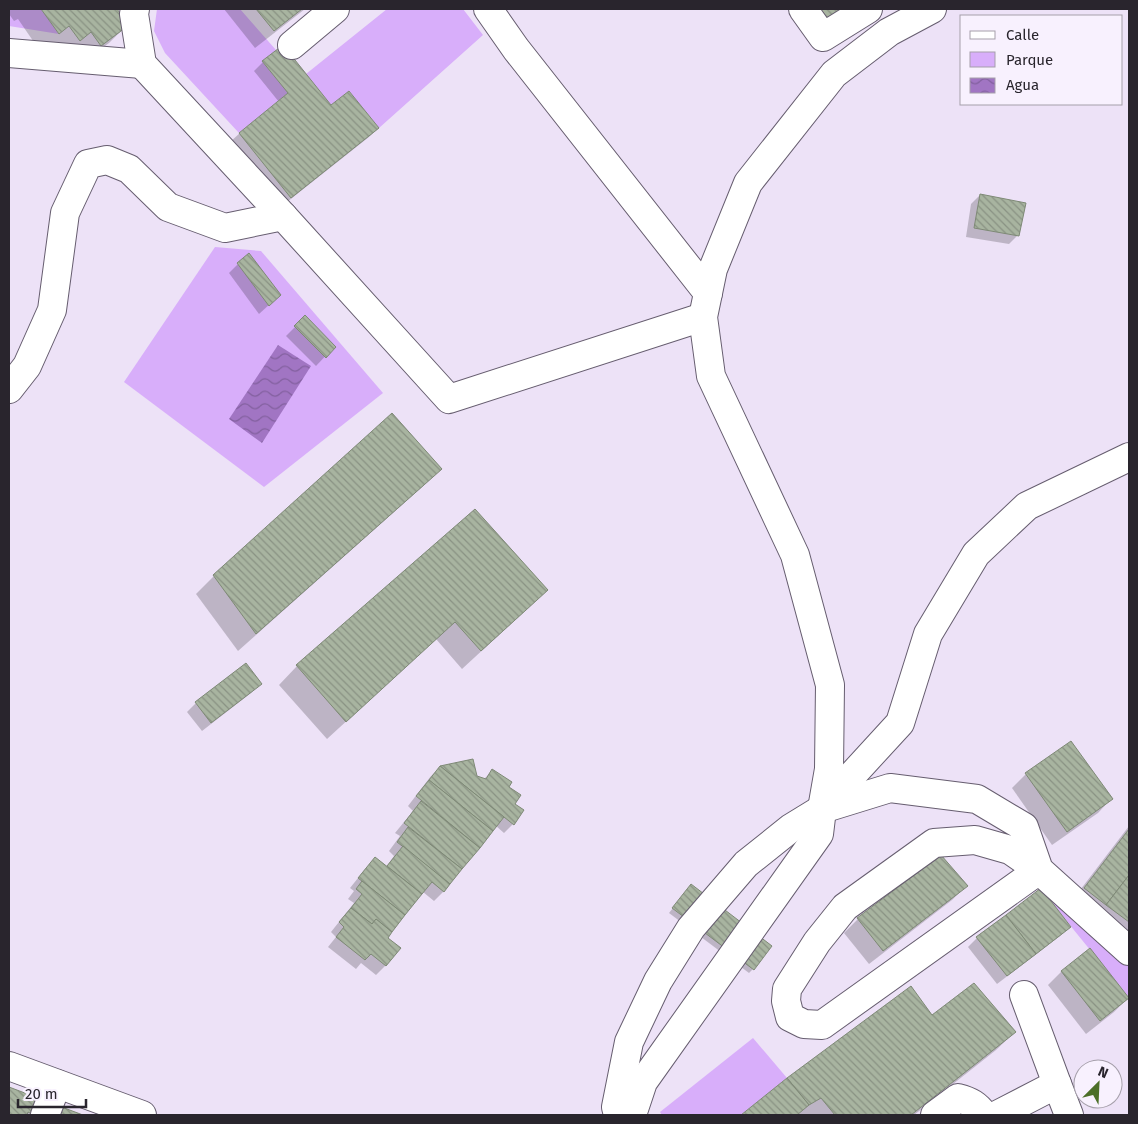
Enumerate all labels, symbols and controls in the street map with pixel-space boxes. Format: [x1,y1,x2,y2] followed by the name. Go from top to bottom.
[960,15,1123,105] legend
[1006,26,1039,44] text: Calle
[1006,51,1053,69] text: Parque
[1006,76,1039,94] text: Agua
[1073,1059,1123,1109] north arrow
[1095,1063,1111,1082] text: N
[18,1076,85,1108] scale bar
[25,1085,58,1103] text: 20 m

